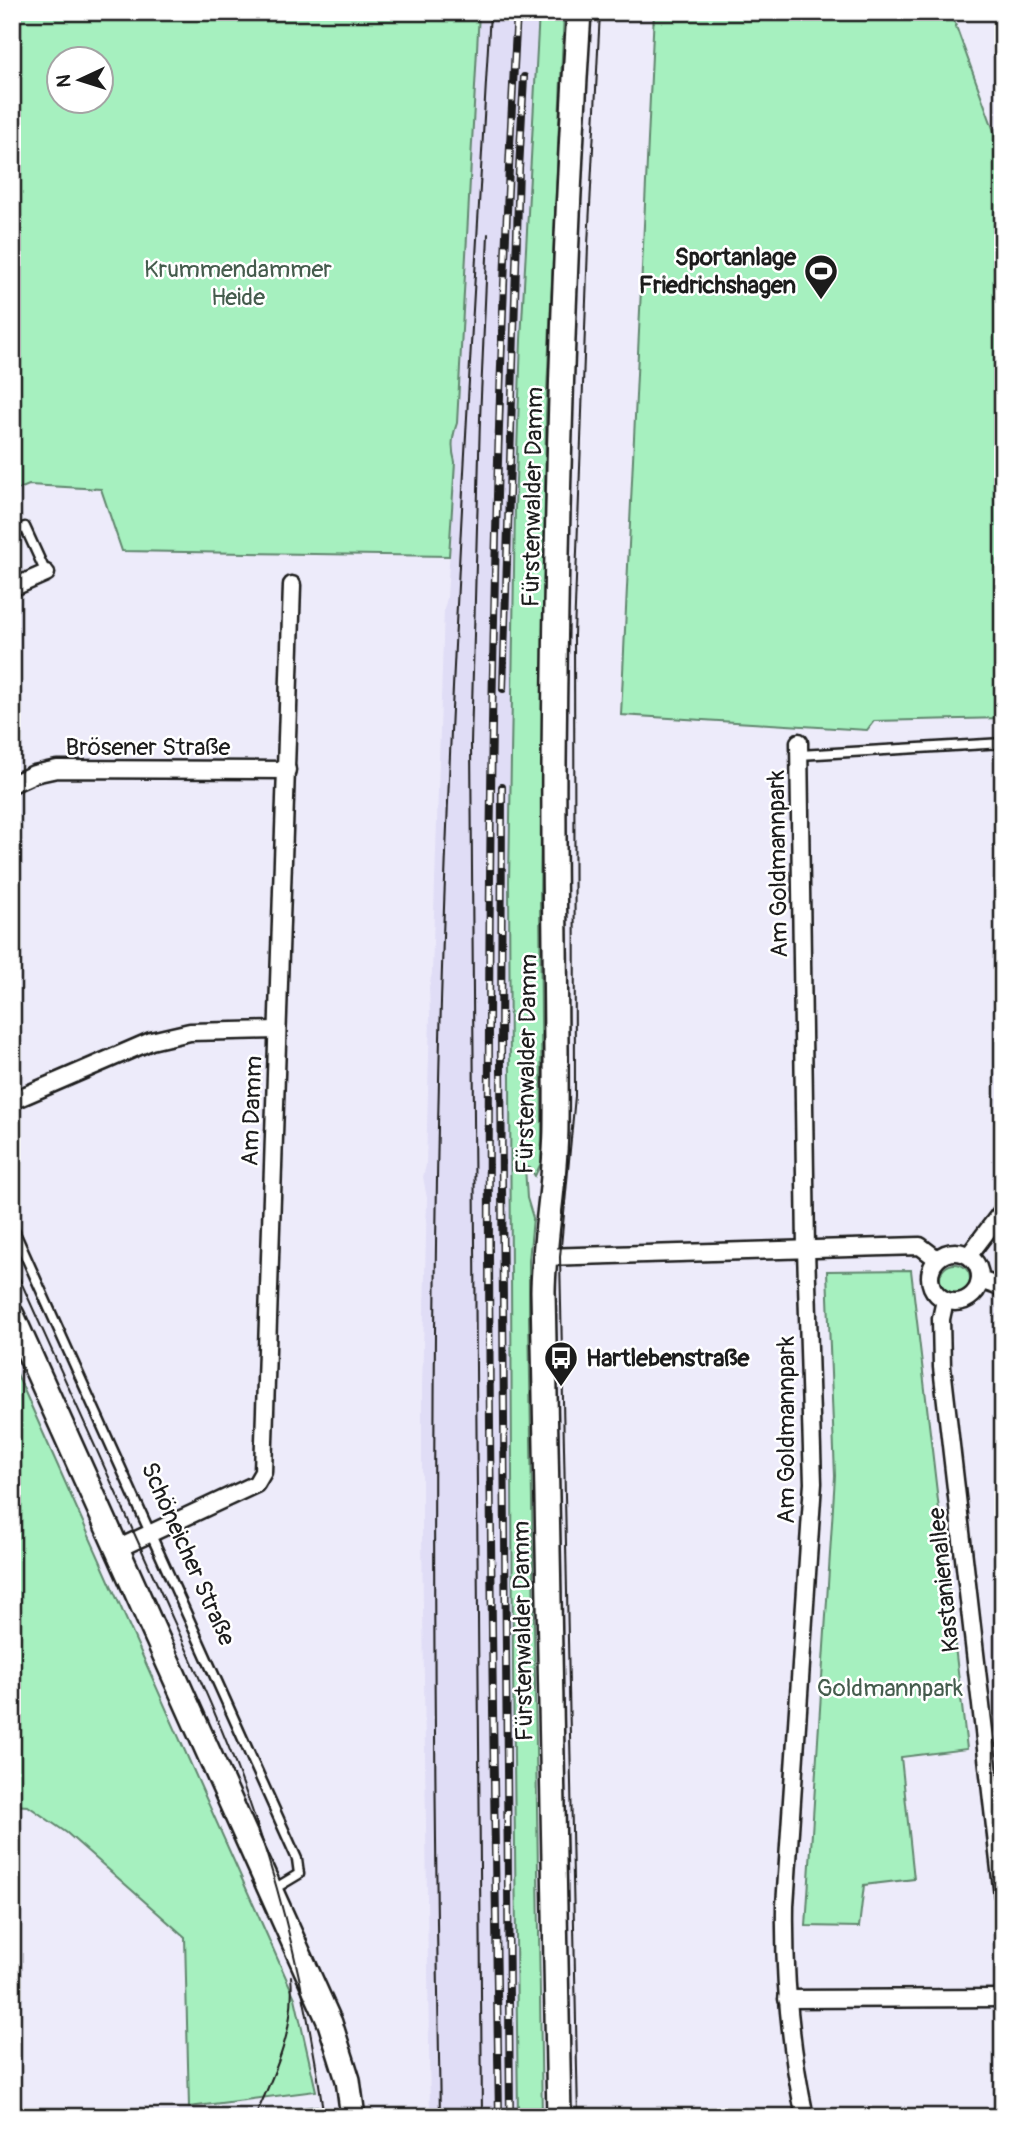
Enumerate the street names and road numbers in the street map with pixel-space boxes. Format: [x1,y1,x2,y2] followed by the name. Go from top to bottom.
[517,387,549,607] street label: Fürstenwalder Damm
[66,733,231,762] street label: Brösener Straße
[762,770,794,958] street label: Am Goldmannpark
[511,954,543,1174] street label: Fürstenwalder Damm
[236,1055,268,1167] street label: Am Damm
[772,1336,801,1524] street label: Am Goldmannpark
[135,1458,242,1650] street label: Schöneicher Straße
[922,1506,966,1654] street label: Kastanienallee
[507,1521,539,1741] street label: Fürstenwalder Damm

